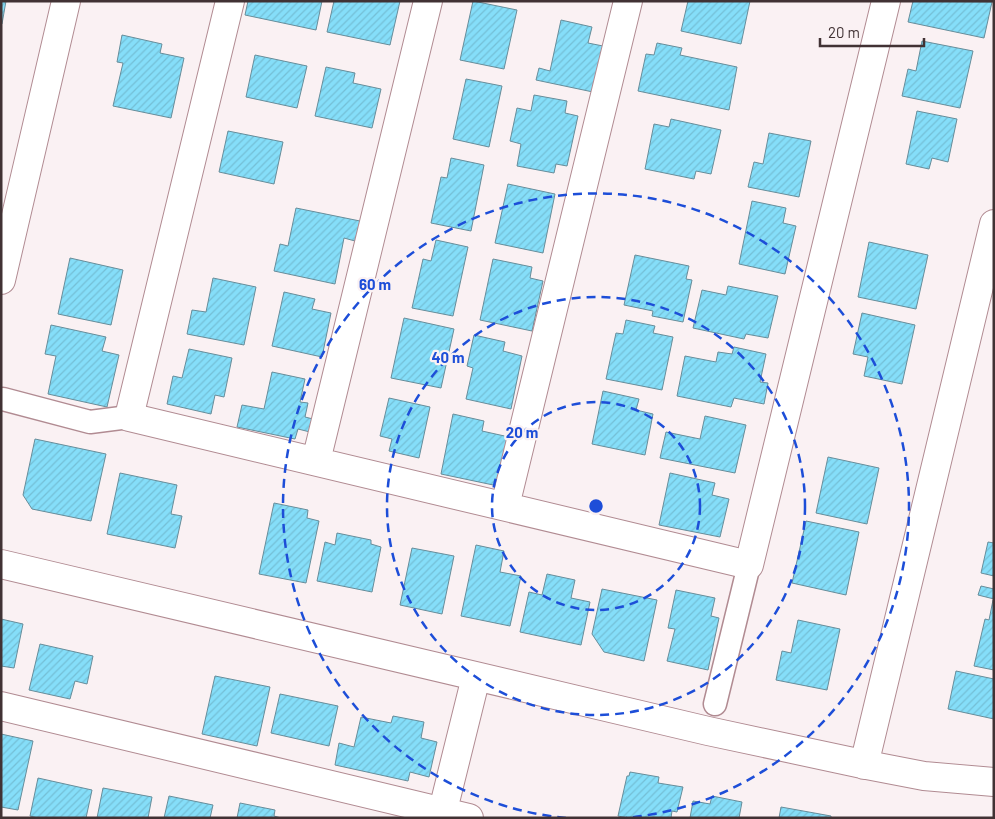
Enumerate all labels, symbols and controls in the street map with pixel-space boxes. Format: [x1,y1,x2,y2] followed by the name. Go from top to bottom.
[820,15,924,47] scale bar
[828,23,860,41] text: 20 m
[359,275,391,293] text: 60 m
[431,348,465,366] text: 40 m
[506,423,538,441] text: 20 m
[587,497,605,515] centre of rings

